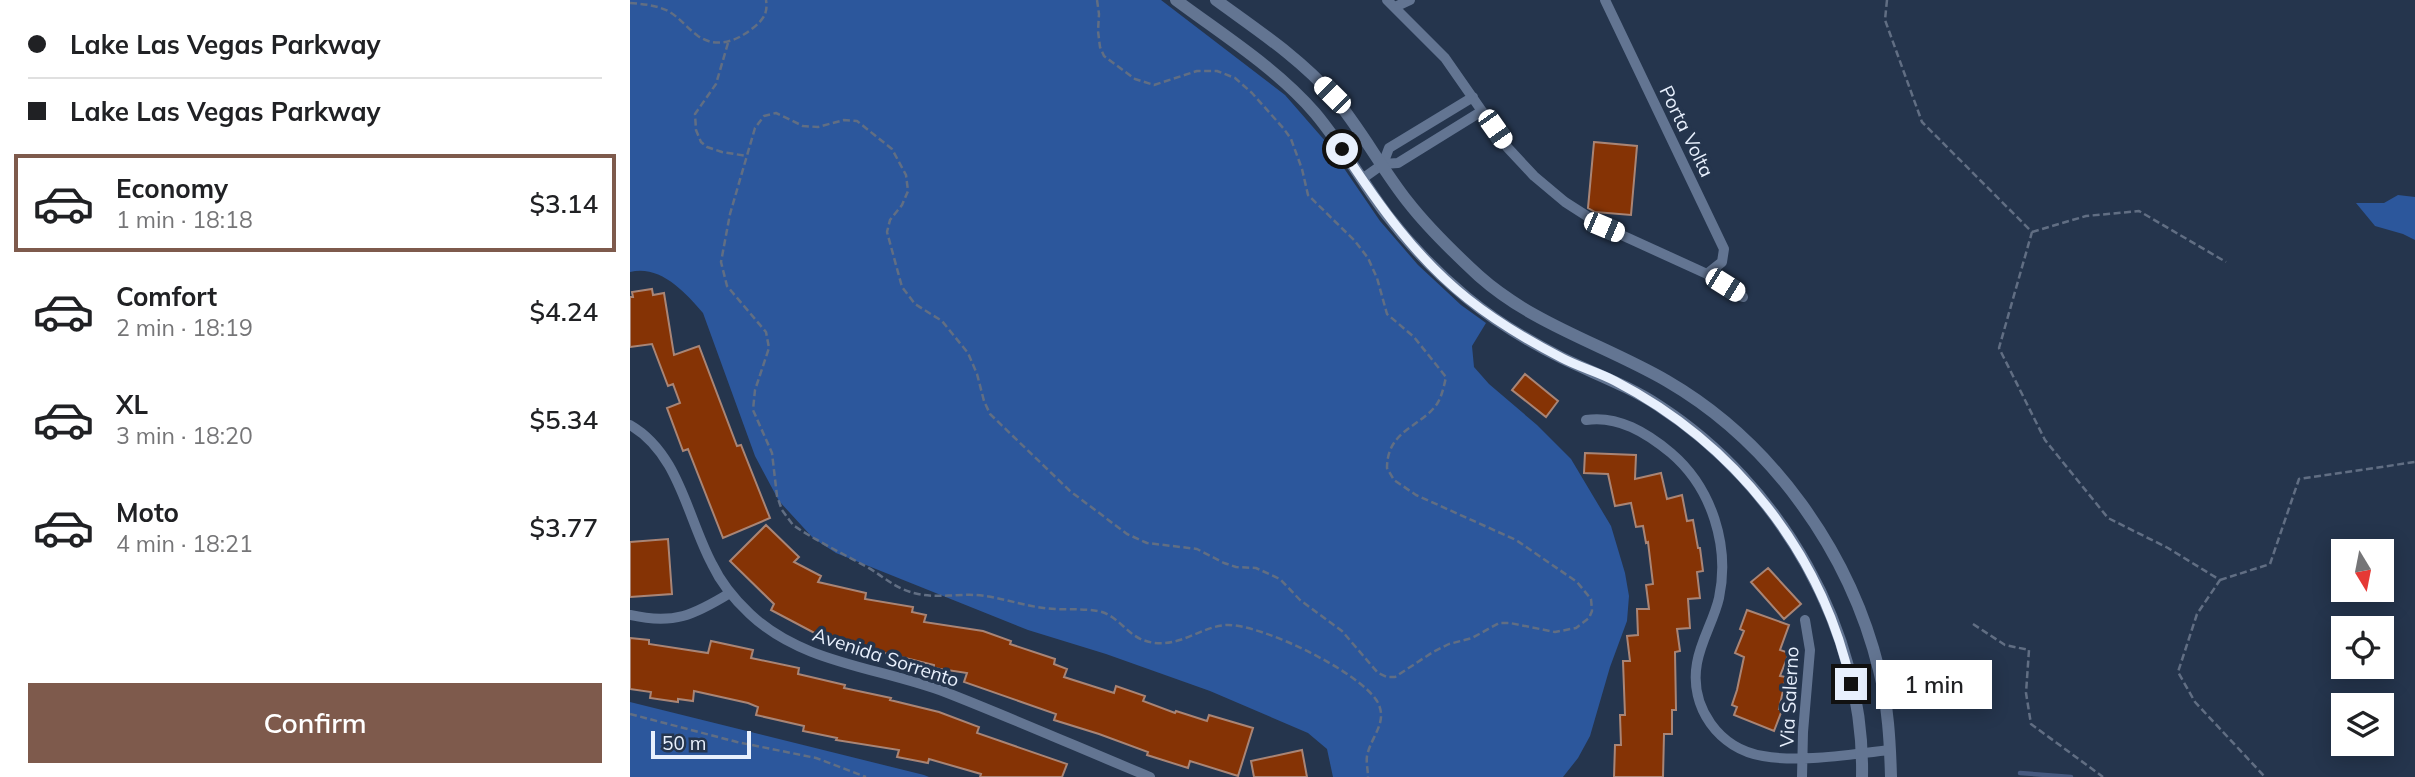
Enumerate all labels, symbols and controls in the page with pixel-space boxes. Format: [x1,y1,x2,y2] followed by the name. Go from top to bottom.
[70,28,381,61] text: Lake Las Vegas Parkway
[1310,73,1355,117] car
[1655,81,1719,181] street label: Porta Volta
[70,95,381,128] text: Lake Las Vegas Parkway
[1475,106,1516,152] car
[1326,133,1358,165] route start
[32,172,95,235] icon: car
[116,172,228,205] text: Economy
[529,187,598,220] text: $3.14
[116,205,253,234] text: 1 min · 18:18
[1581,209,1628,245] car
[1702,265,1749,305] car
[32,280,95,343] icon: car
[116,280,217,313] text: Comfort
[529,295,598,328] text: $4.24
[116,313,253,342] text: 2 min · 18:19
[32,388,95,451] icon: car
[116,388,148,421] text: XL
[529,403,598,436] text: $5.34
[116,421,253,450] text: 3 min · 18:20
[32,496,95,559] icon: car
[116,496,179,529] text: Moto
[529,511,598,544] text: $3.77
[116,529,253,558] text: 4 min · 18:21
[2331,539,2394,602] north arrow
[2331,539,2394,756] map controls
[2331,616,2394,679] button: locate
[810,622,962,692] street label: Avenida Sorrento
[1774,646,1804,748] street label: Via Salerno
[1876,660,1991,708] callout: 1 min
[1835,668,1867,700] route end
[1904,670,1964,699] text: 1 min
[28,683,602,763] button: Confirm
[2331,693,2394,756] button: layers
[651,728,751,760] scale bar
[662,731,706,755] text: 50 m

